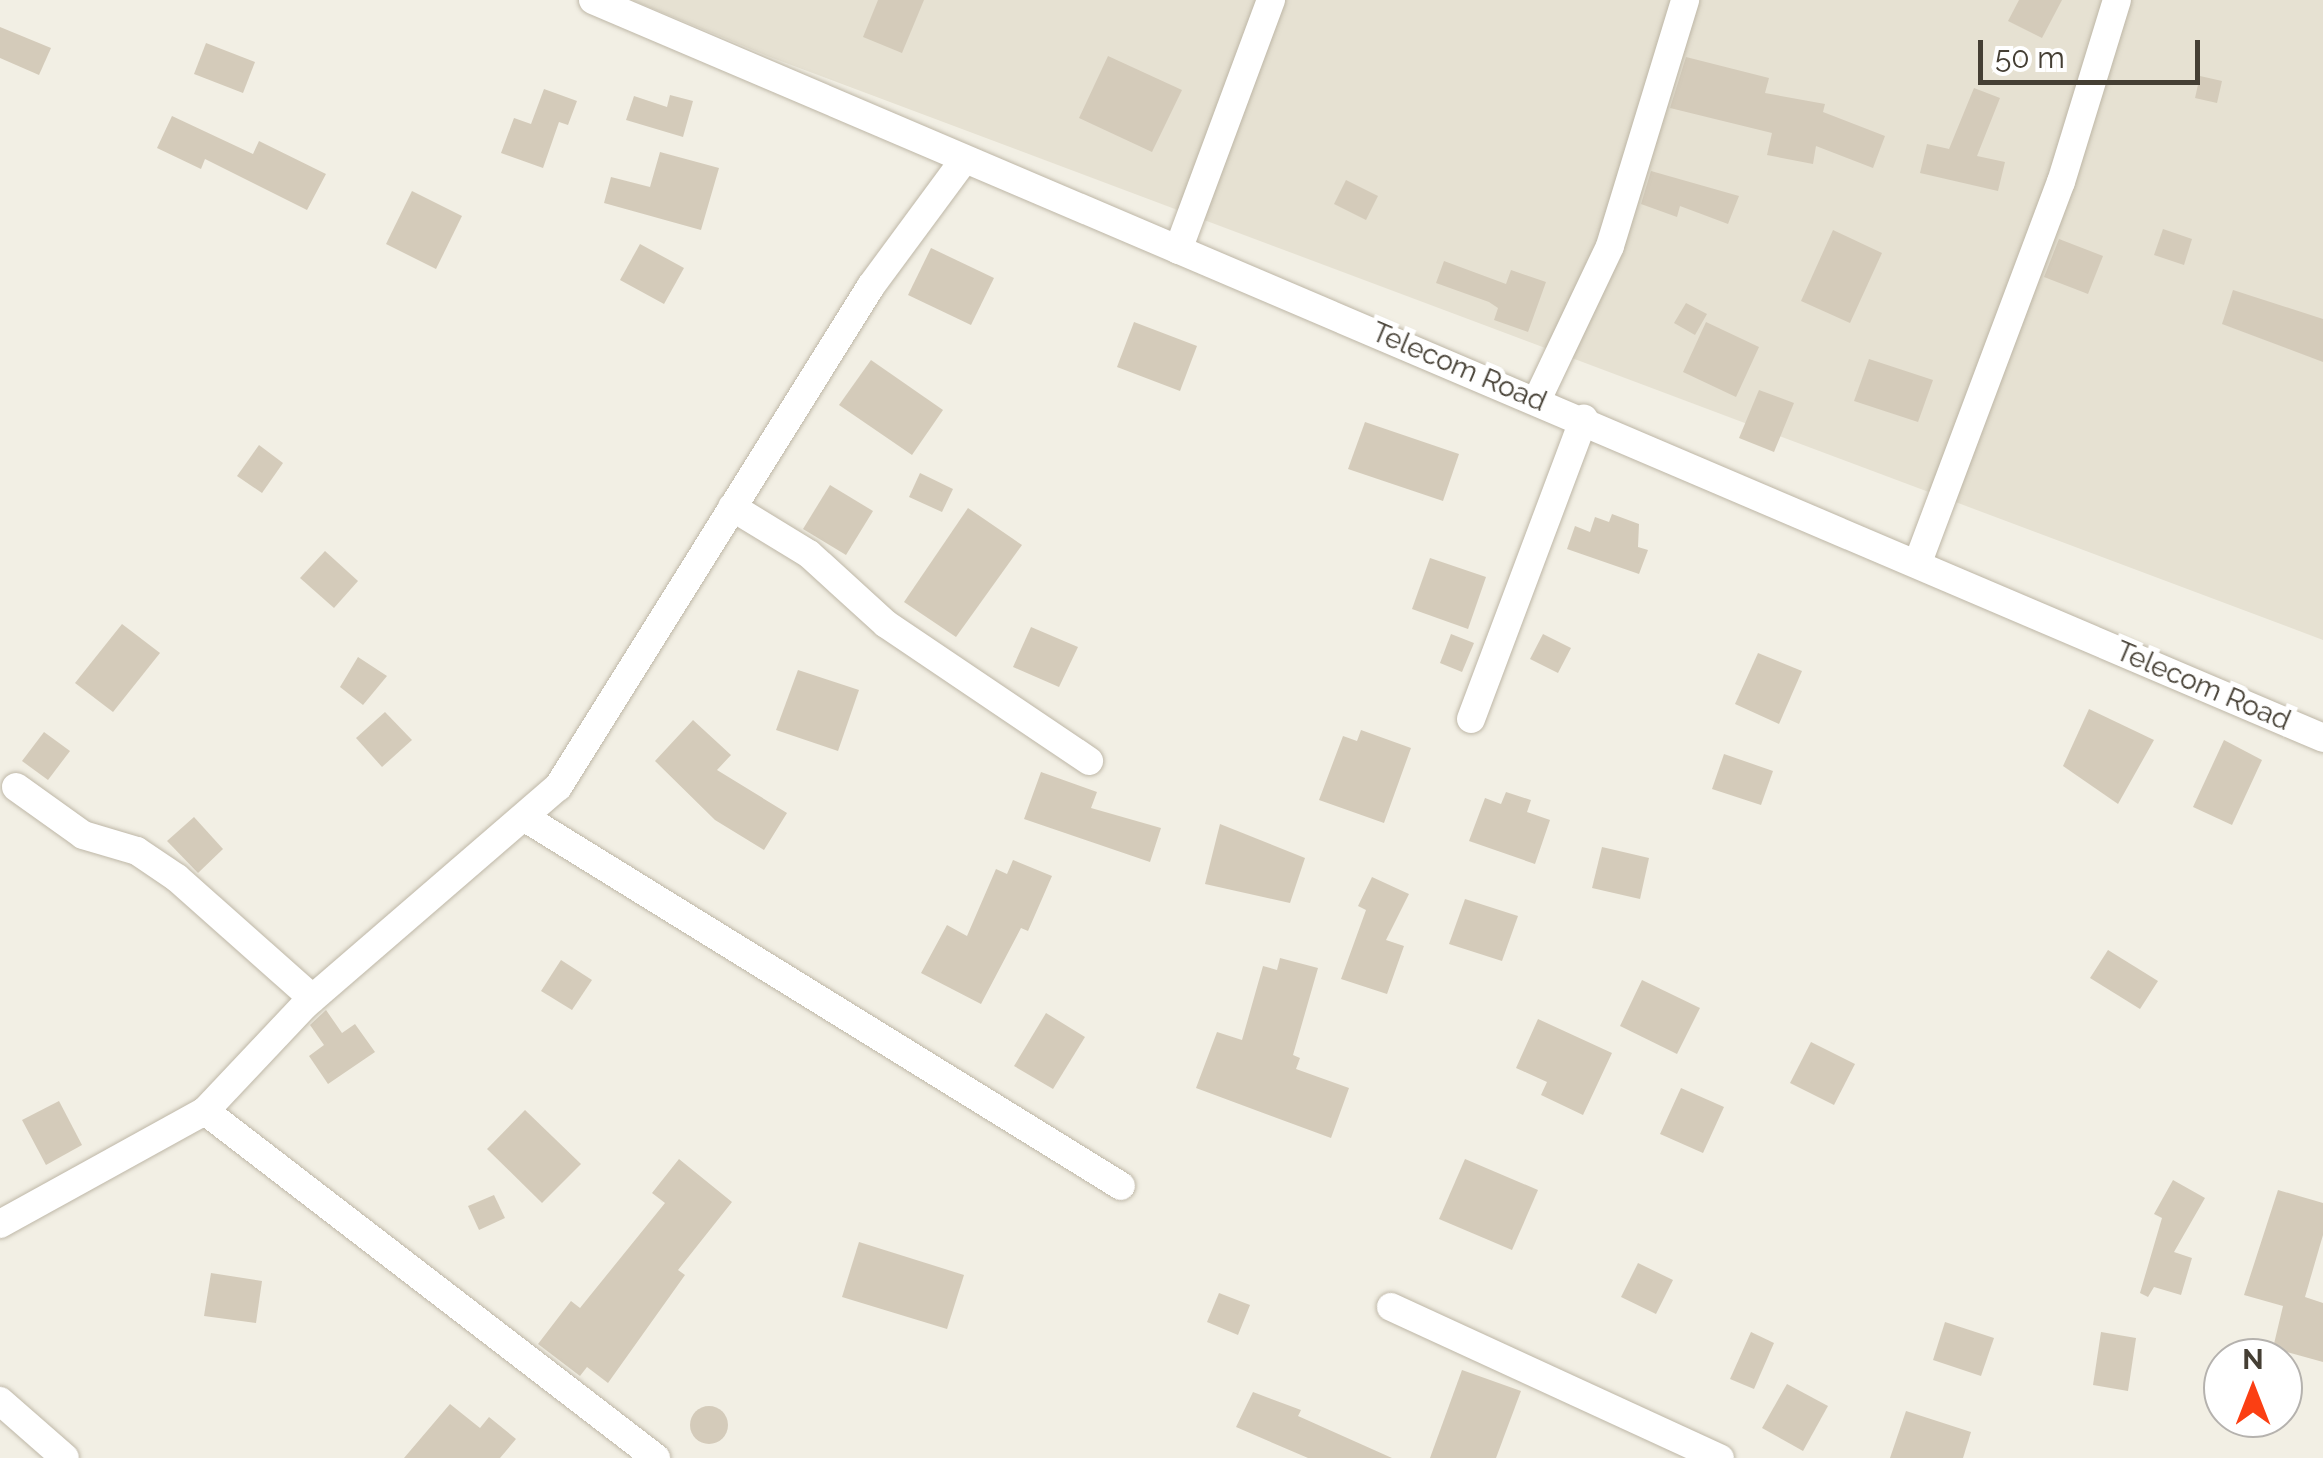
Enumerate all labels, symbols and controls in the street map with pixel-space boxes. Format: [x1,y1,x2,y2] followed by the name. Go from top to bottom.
[1983,20,2206,82] scale bar
[1995,40,2065,75] text: 50 m
[1367,315,1551,419] street label: Telecom Road
[2111,634,2295,738] street label: Telecom Road
[2203,1338,2303,1438] north arrow
[2242,1343,2264,1376] text: N

